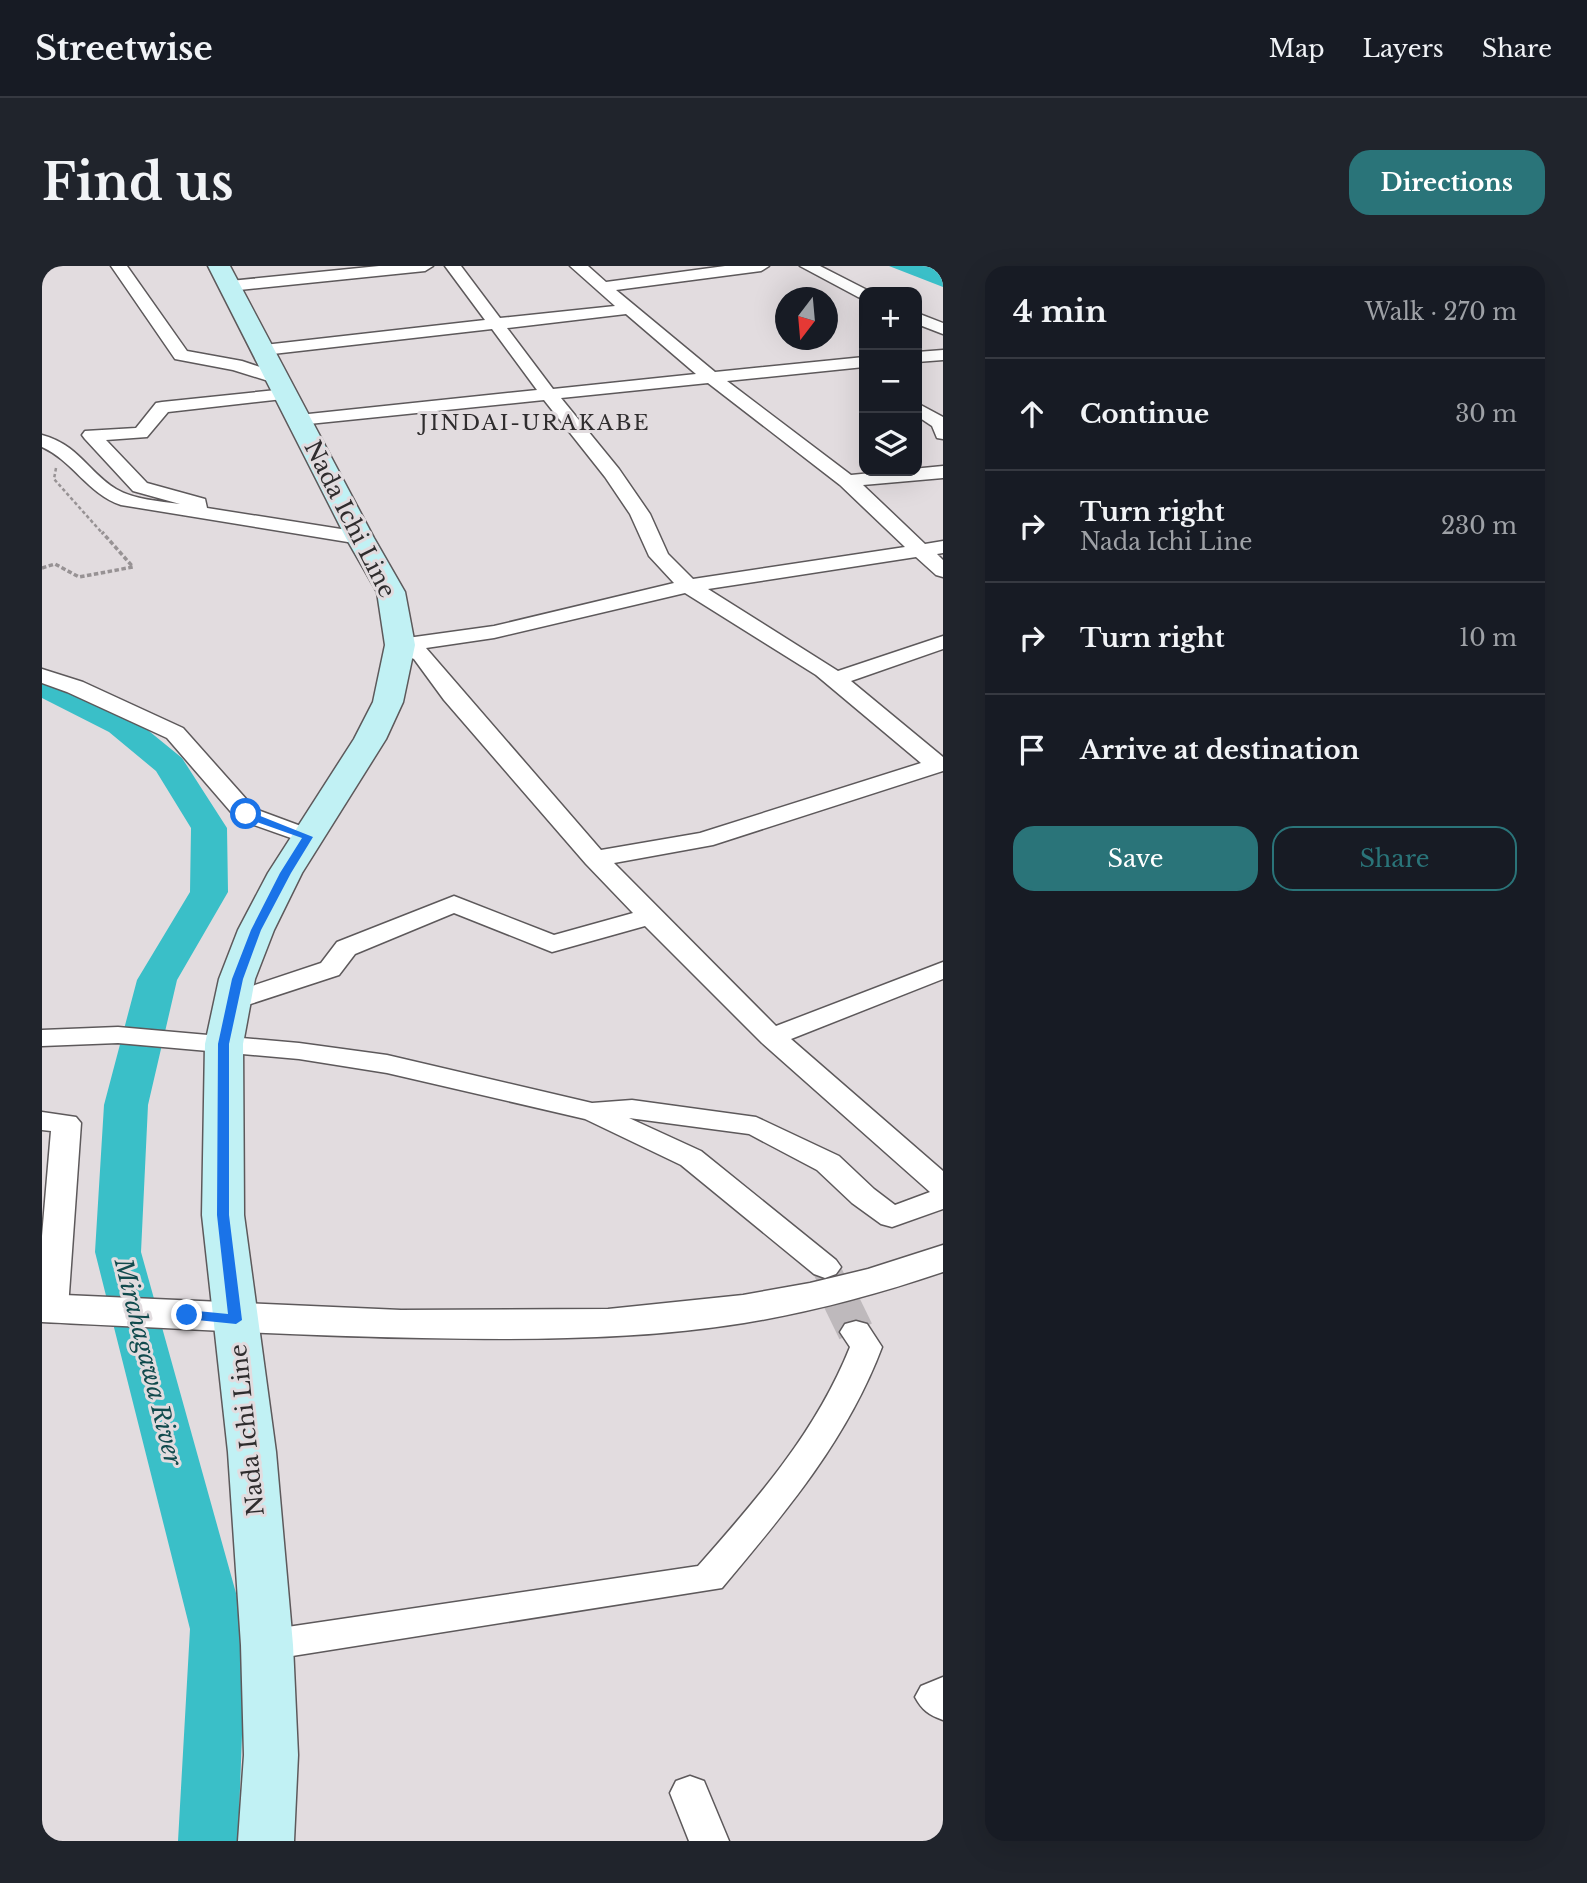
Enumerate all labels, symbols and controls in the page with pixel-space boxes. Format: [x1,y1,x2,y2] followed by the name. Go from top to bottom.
[35,28,213,69] text: Streetwise
[1269,34,1325,63] text: Map
[1363,34,1444,63] text: Layers
[1482,34,1552,63] text: Share
[1349,150,1545,215] button: Directions
[42,152,234,213] text: Find us
[775,287,838,350] north arrow
[859,287,922,476] map controls
[859,287,922,350] button: +
[1013,293,1107,330] text: 4 min
[1365,298,1517,326] text: Walk · 270 m
[859,350,922,413] button: −
[1013,395,1051,433] icon: ahead
[1080,398,1209,430] text: Continue
[1455,400,1517,428] text: 30 m
[417,410,650,436] district label: JINDAI-URAKABE
[859,413,922,476] button: layers
[298,436,402,602] street label: Nada Ichi Line
[1080,496,1225,528] text: Turn right
[1013,507,1051,545] icon: right
[1441,512,1517,540] text: 230 m
[1080,528,1252,556] text: Nada Ichi Line
[1013,619,1051,657] icon: right
[1080,622,1225,654] text: Turn right
[1459,624,1517,652] text: 10 m
[1013,731,1051,769] icon: arrive
[1080,734,1360,766] text: Arrive at destination
[230,798,261,829] route start
[1013,826,1258,891] button: Save
[1272,826,1517,891] button: Share
[108,1254,188,1469] water label: Mirahagawa River
[171,1299,202,1330] route end
[224,1343,270,1517] street label: Nada Ichi Line

